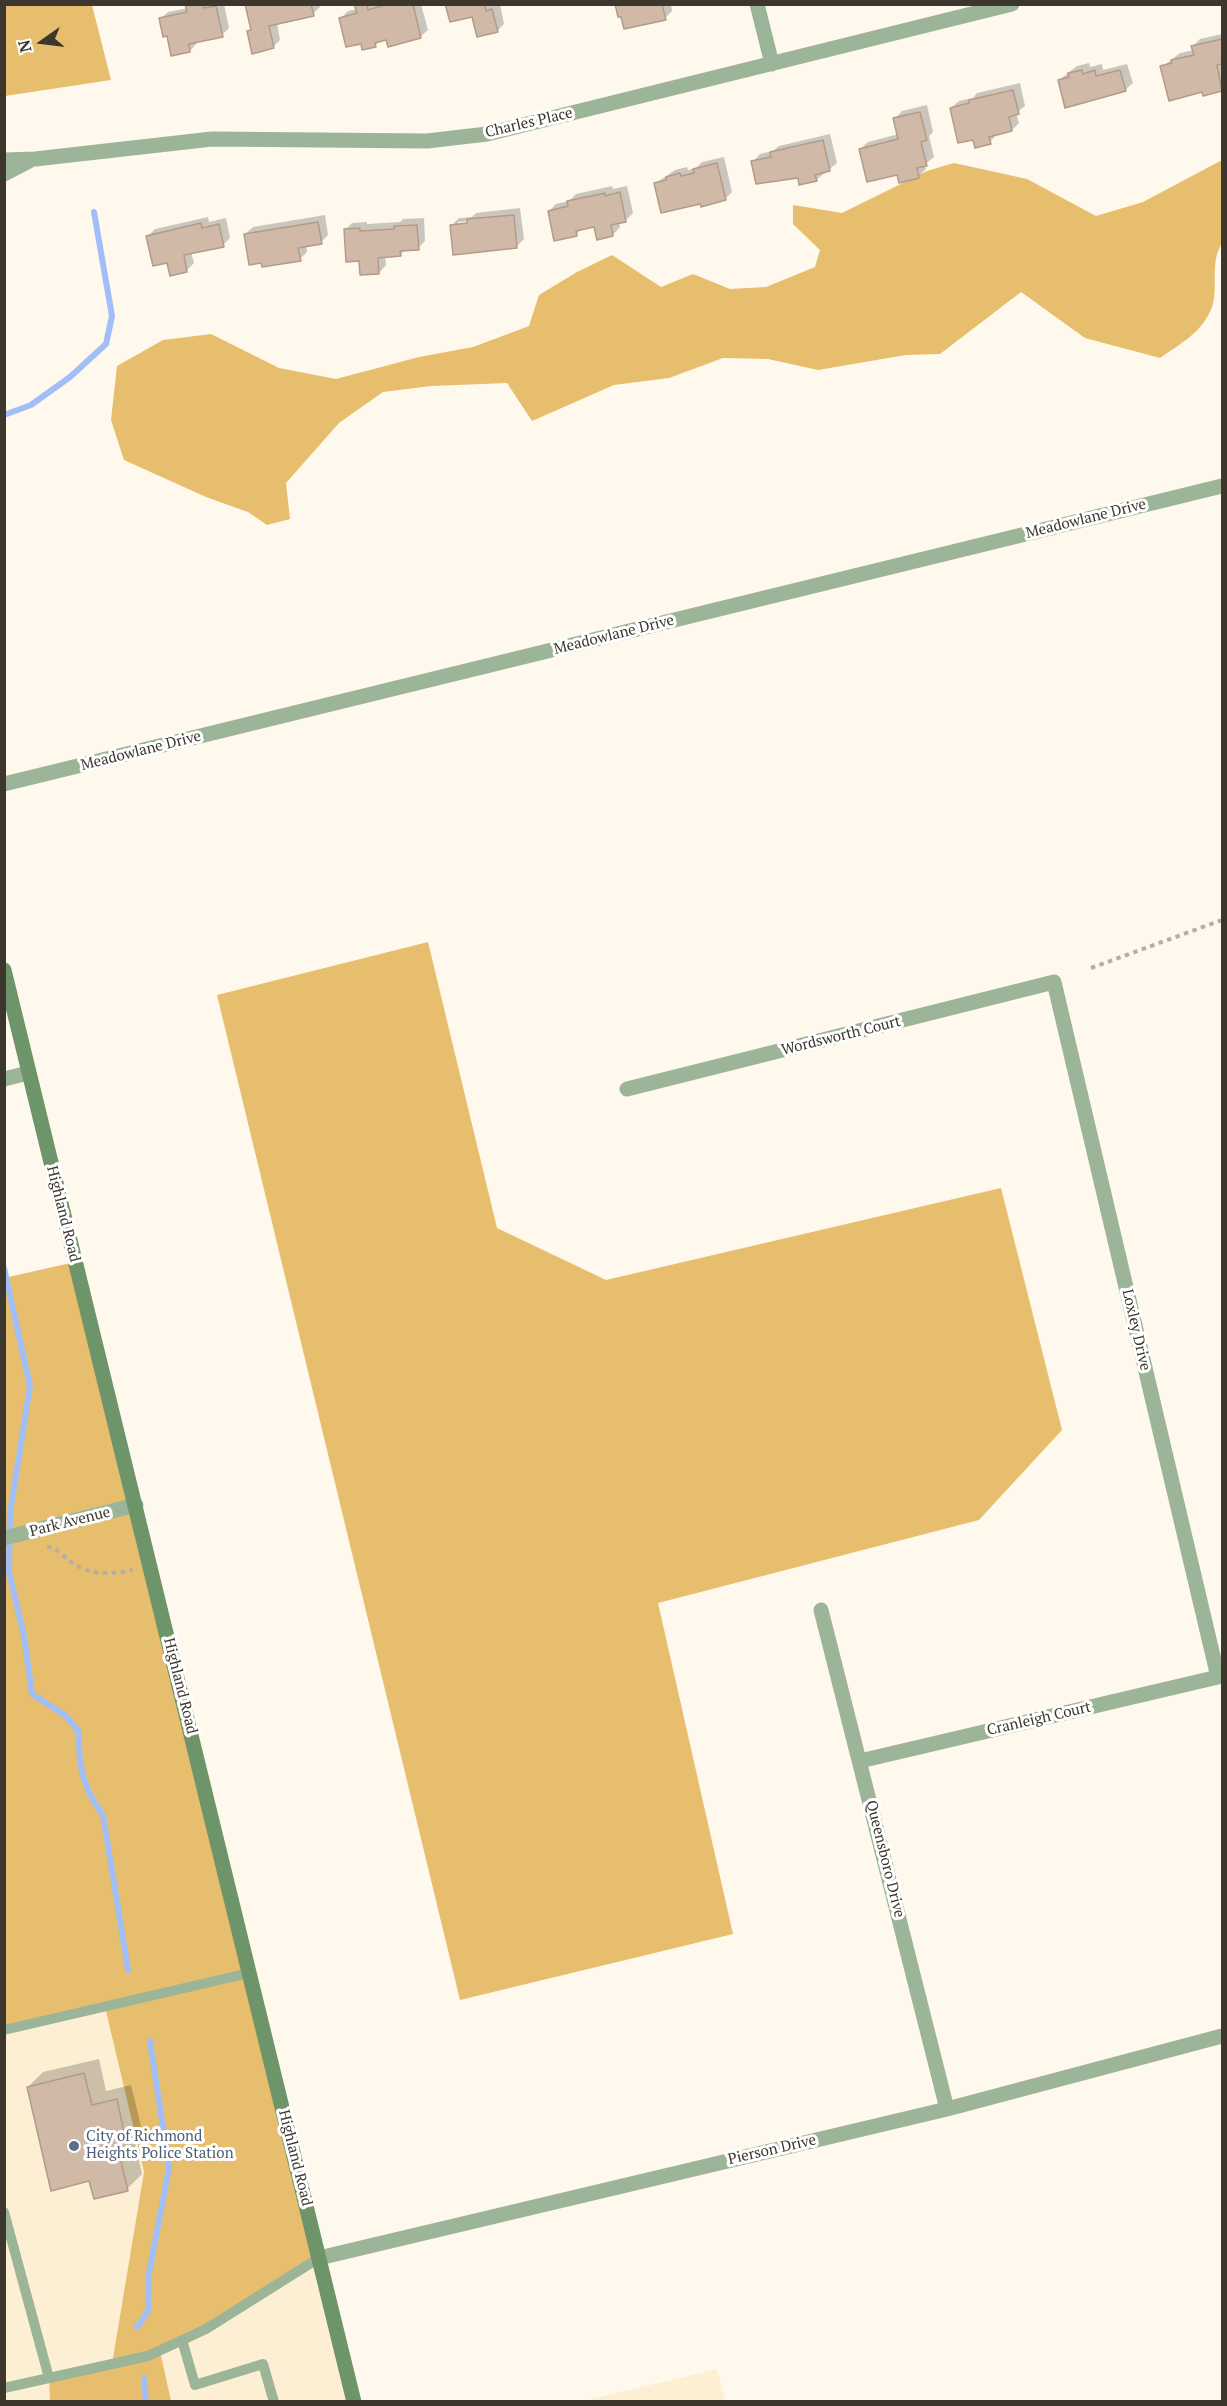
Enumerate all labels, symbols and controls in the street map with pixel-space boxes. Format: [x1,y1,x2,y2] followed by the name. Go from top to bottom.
[12,12,72,72] north arrow
[12,38,37,55] text: N
[483,104,575,142] street label: Charles Place
[1024,495,1148,543] street label: Meadowlane Drive
[552,611,676,659] street label: Meadowlane Drive
[79,727,203,775] street label: Meadowlane Drive
[780,1012,902,1060] street label: Wordsworth Court
[42,1164,84,1264] street label: Highland Road
[1118,1288,1154,1372] street label: Loxley Drive
[28,1503,112,1541] street label: Park Avenue
[159,1636,201,1736] street label: Highland Road
[985,1698,1093,1740] street label: Cranleigh Court
[862,1799,908,1919] street label: Queensboro Drive
[274,2108,316,2208] street label: Highland Road
[86,2128,234,2163] place label: City of Richmond Heights Police Station
[726,2131,818,2169] street label: Pierson Drive
[67,2139,81,2153] marker: City of Richmond Heights Police Station

